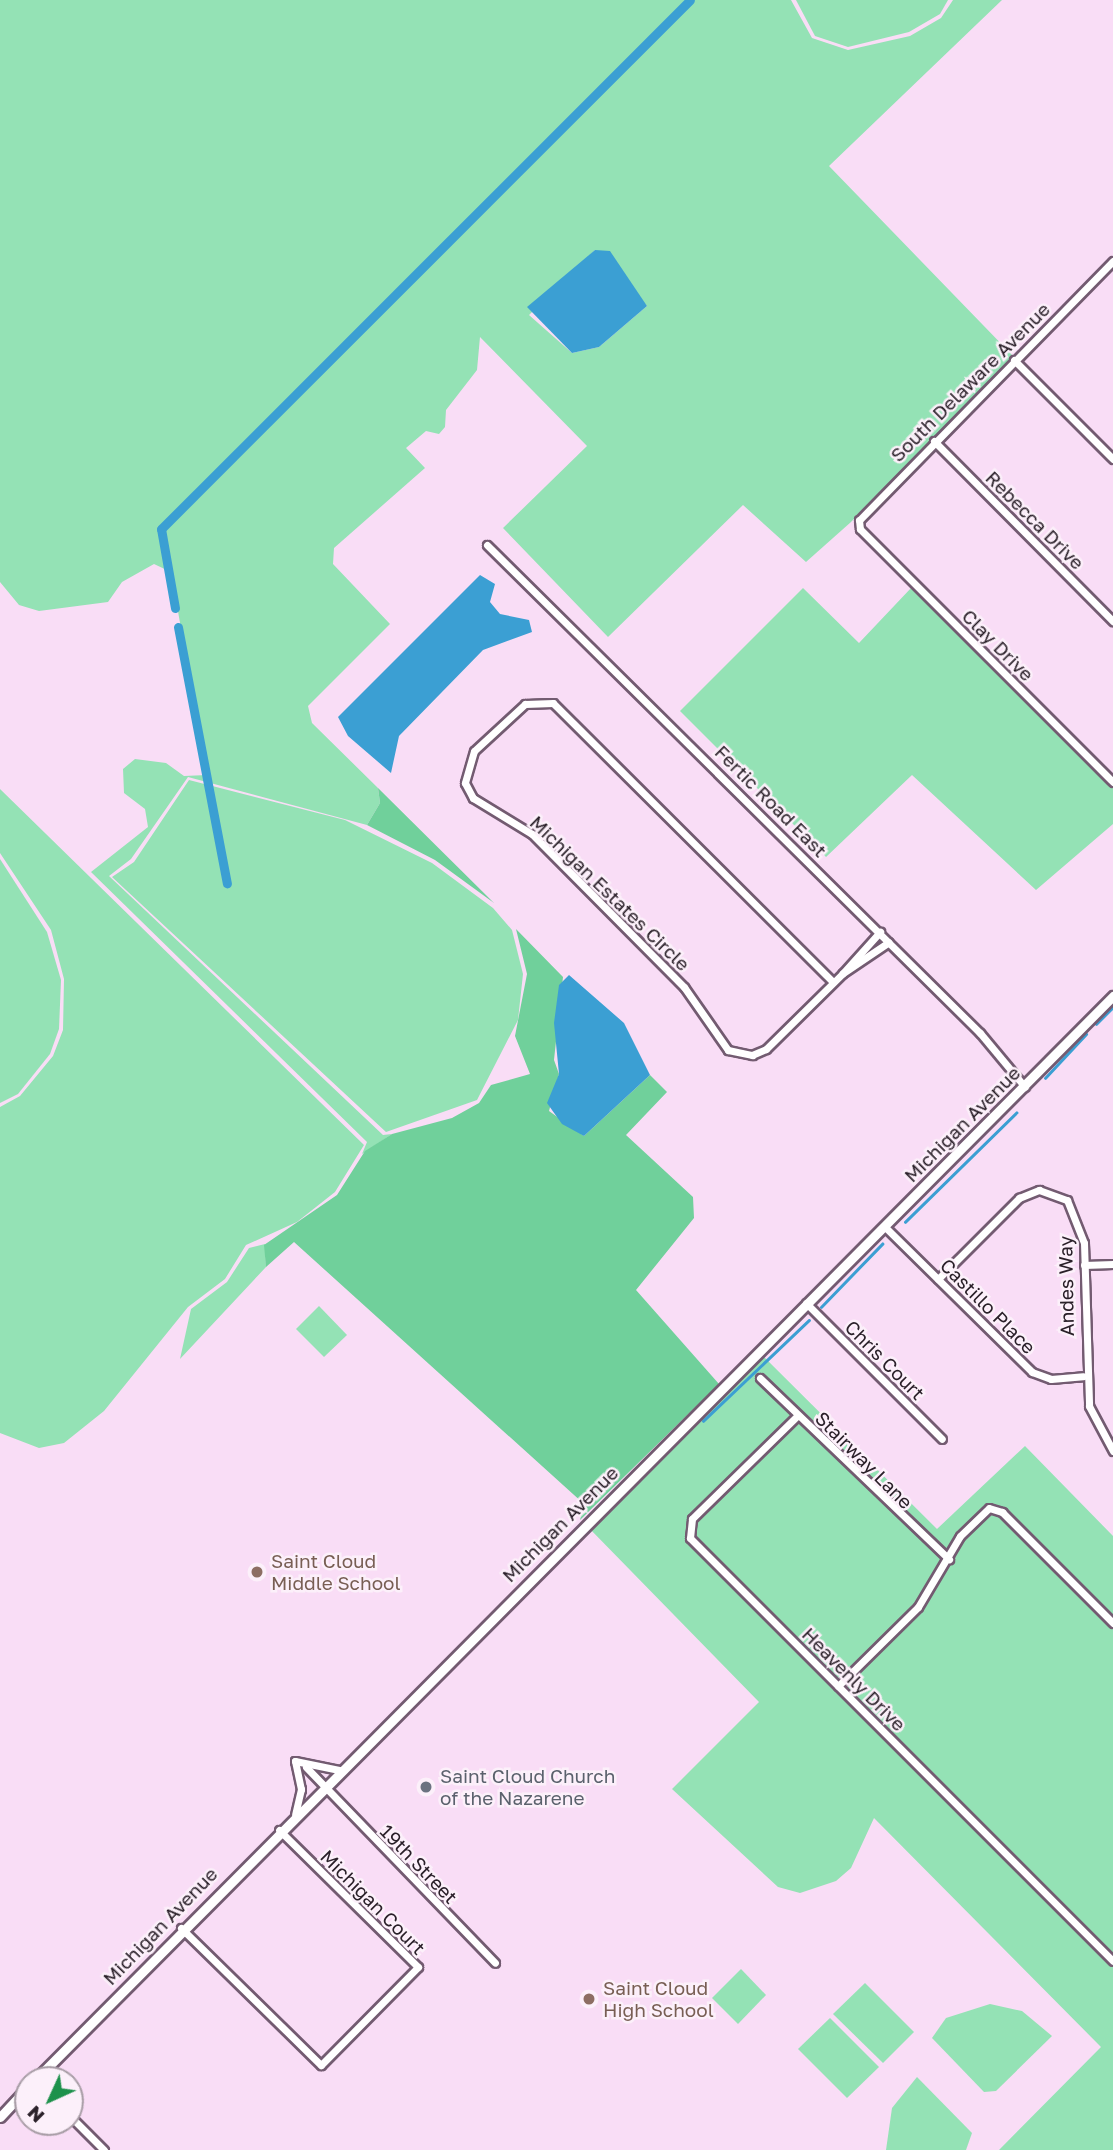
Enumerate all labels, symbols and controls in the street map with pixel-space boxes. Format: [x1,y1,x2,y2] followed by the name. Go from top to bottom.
[886,298,1054,466] street label: South Delaware Avenue
[981,466,1089,574] street label: Rebecca Drive
[957,604,1039,686] street label: Clay Drive
[710,740,832,862] street label: Fertic Road East
[525,811,695,975] street label: Michigan Estates Circle
[899,1061,1025,1187] street label: Michigan Avenue
[1054,1236,1078,1336] street label: Andes Way
[936,1254,1040,1358] street label: Castillo Place
[840,1315,930,1405] street label: Chris Court
[811,1407,917,1513] street label: Stairway Lane
[497,1461,623,1587] street label: Michigan Avenue
[271,1550,401,1594] place label: Saint Cloud Middle School
[249,1564,265,1580] marker: Saint Cloud Middle School
[798,1623,910,1735] street label: Heavenly Drive
[440,1765,615,1809] place label: Saint Cloud Church of the Nazarene
[418,1779,434,1795] marker: Saint Cloud Church of the Nazarene
[376,1820,462,1908] street label: 19th Street
[316,1845,430,1959] street label: Michigan Court
[98,1863,222,1989] street label: Michigan Avenue
[603,1977,714,2021] place label: Saint Cloud High School
[581,1991,597,2007] marker: Saint Cloud High School
[14,2066,84,2136] north arrow
[22,2102,48,2128] text: N

